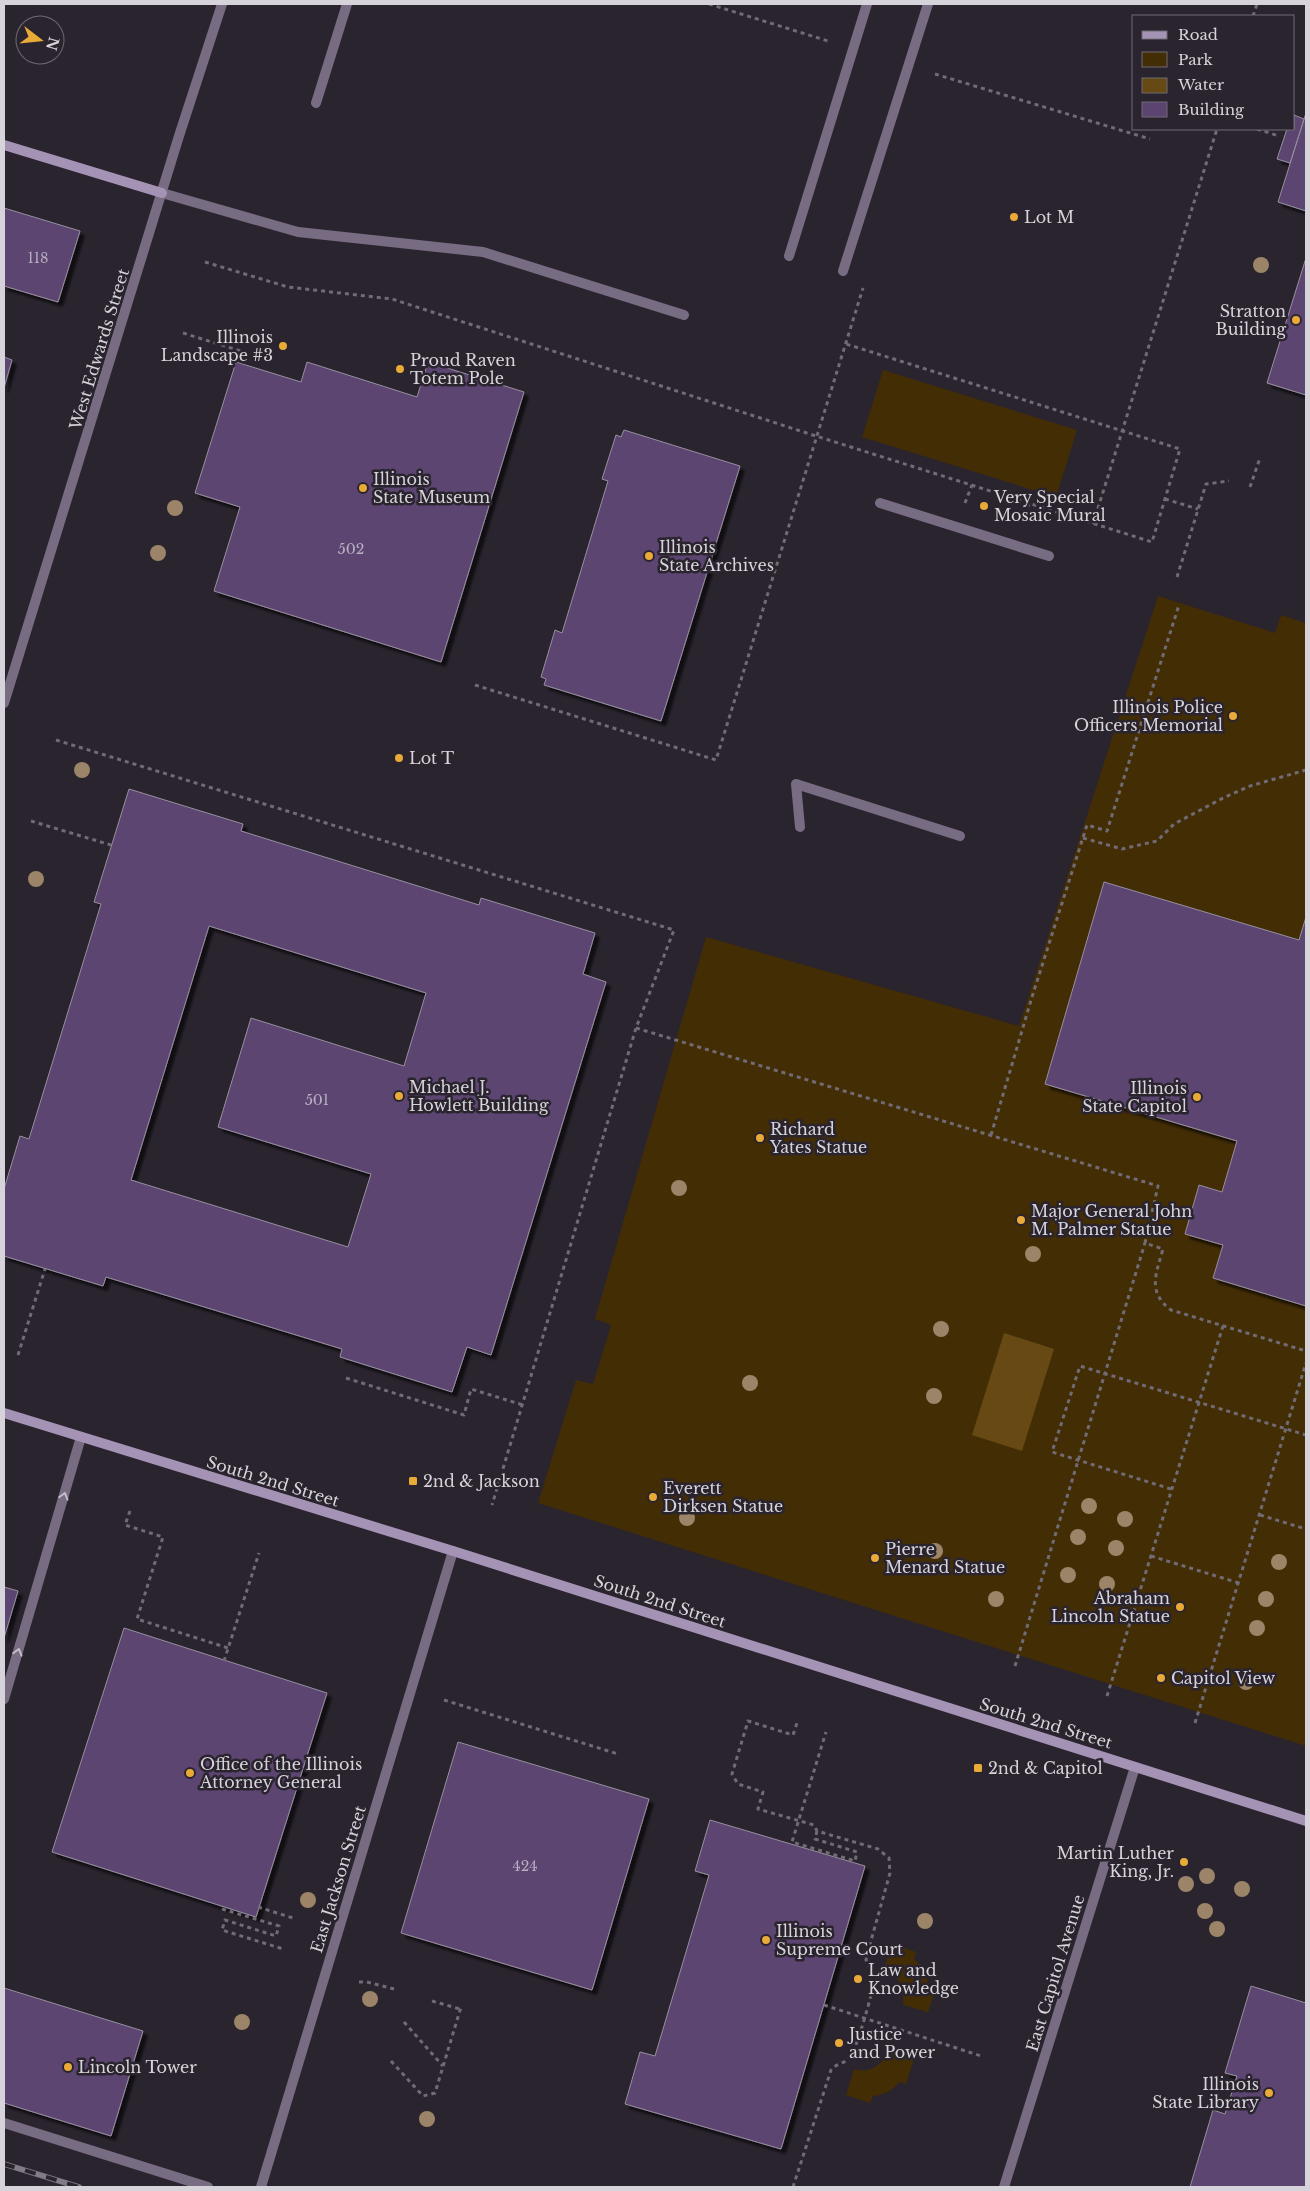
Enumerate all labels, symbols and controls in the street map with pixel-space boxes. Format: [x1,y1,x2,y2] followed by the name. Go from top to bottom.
[15,15,65,65] north arrow
[1132,15,1295,130] legend
[1178,25,1218,44] text: Road
[42,35,63,52] text: N
[1178,50,1214,69] text: Park
[1177,75,1225,94] text: Water
[1178,100,1245,119] text: Building
[1024,207,1074,227] place label: Lot M
[1008,211,1020,223] marker: Lot M
[28,249,48,267] house number: 118
[65,266,133,433] street label: West Edwards Street
[1216,301,1286,339] place label: Stratton Building
[1290,314,1302,326] marker: Stratton Building
[161,327,273,365] place label: Illinois Landscape #3
[277,340,289,352] marker: Illinois Landscape #3
[410,350,516,388] place label: Proud Raven Totem Pole
[394,363,406,375] marker: Proud Raven Totem Pole
[373,469,490,507] place label: Illinois State Museum
[357,482,369,494] marker: Illinois State Museum
[993,487,1106,525] place label: Very Special Mosaic Mural
[978,500,990,512] marker: Very Special Mosaic Mural
[659,537,774,575] place label: Illinois State Archives
[338,540,364,558] house number: 502
[643,550,655,562] marker: Illinois State Archives
[1074,697,1223,735] place label: Illinois Police Officers Memorial
[1227,710,1239,722] marker: Illinois Police Officers Memorial
[409,748,454,768] place label: Lot T
[393,752,405,764] marker: Lot T
[409,1077,549,1115] place label: Michael J. Howlett Building
[1082,1078,1187,1116] place label: Illinois State Capitol
[393,1090,405,1102] marker: Michael J. Howlett Building
[305,1091,329,1109] house number: 501
[1191,1091,1203,1103] marker: Illinois State Capitol
[769,1119,867,1157] place label: Richard Yates Statue
[754,1132,766,1144] marker: Richard Yates Statue
[1031,1201,1192,1239] place label: Major General John M. Palmer Statue
[1015,1214,1027,1226] marker: Major General John M. Palmer Statue
[204,1451,342,1511] street label: South 2nd Street
[423,1471,540,1491] place label: 2nd & Jackson
[407,1475,419,1487] marker: 2nd & Jackson
[663,1478,783,1516] place label: Everett Dirksen Statue
[647,1491,659,1503] marker: Everett Dirksen Statue
[58,1492,68,1501] one-way arrow
[885,1539,1005,1577] place label: Pierre Menard Statue
[869,1552,881,1564] marker: Pierre Menard Statue
[591,1570,729,1632] street label: South 2nd Street
[1051,1588,1170,1626] place label: Abraham Lincoln Statue
[1174,1601,1186,1613] marker: Abraham Lincoln Statue
[12,1648,22,1656] one-way arrow
[1171,1668,1275,1688] place label: Capitol View
[1155,1672,1167,1684] marker: Capitol View
[977,1693,1115,1753] street label: South 2nd Street
[199,1754,362,1792] place label: Office of the Illinois Attorney General
[988,1758,1103,1778] place label: 2nd & Capitol
[972,1762,984,1774] marker: 2nd & Capitol
[184,1767,196,1779] marker: Office of the Illinois Attorney General
[306,1803,370,1955] street label: East Jackson Street
[1057,1843,1174,1881] place label: Martin Luther King, Jr.
[1178,1856,1190,1868] marker: Martin Luther King, Jr.
[512,1857,538,1875] house number: 424
[1022,1892,1088,2054] street label: East Capitol Avenue
[776,1921,903,1959] place label: Illinois Supreme Court
[760,1934,772,1946] marker: Illinois Supreme Court
[868,1960,959,1998] place label: Law and Knowledge
[852,1973,864,1985] marker: Law and Knowledge
[847,2024,935,2062] place label: Justice and Power
[833,2037,845,2049] marker: Justice and Power
[78,2057,197,2077] place label: Lincoln Tower
[62,2061,74,2073] marker: Lincoln Tower
[1152,2074,1260,2112] place label: Illinois State Library
[1263,2087,1275,2099] marker: Illinois State Library

